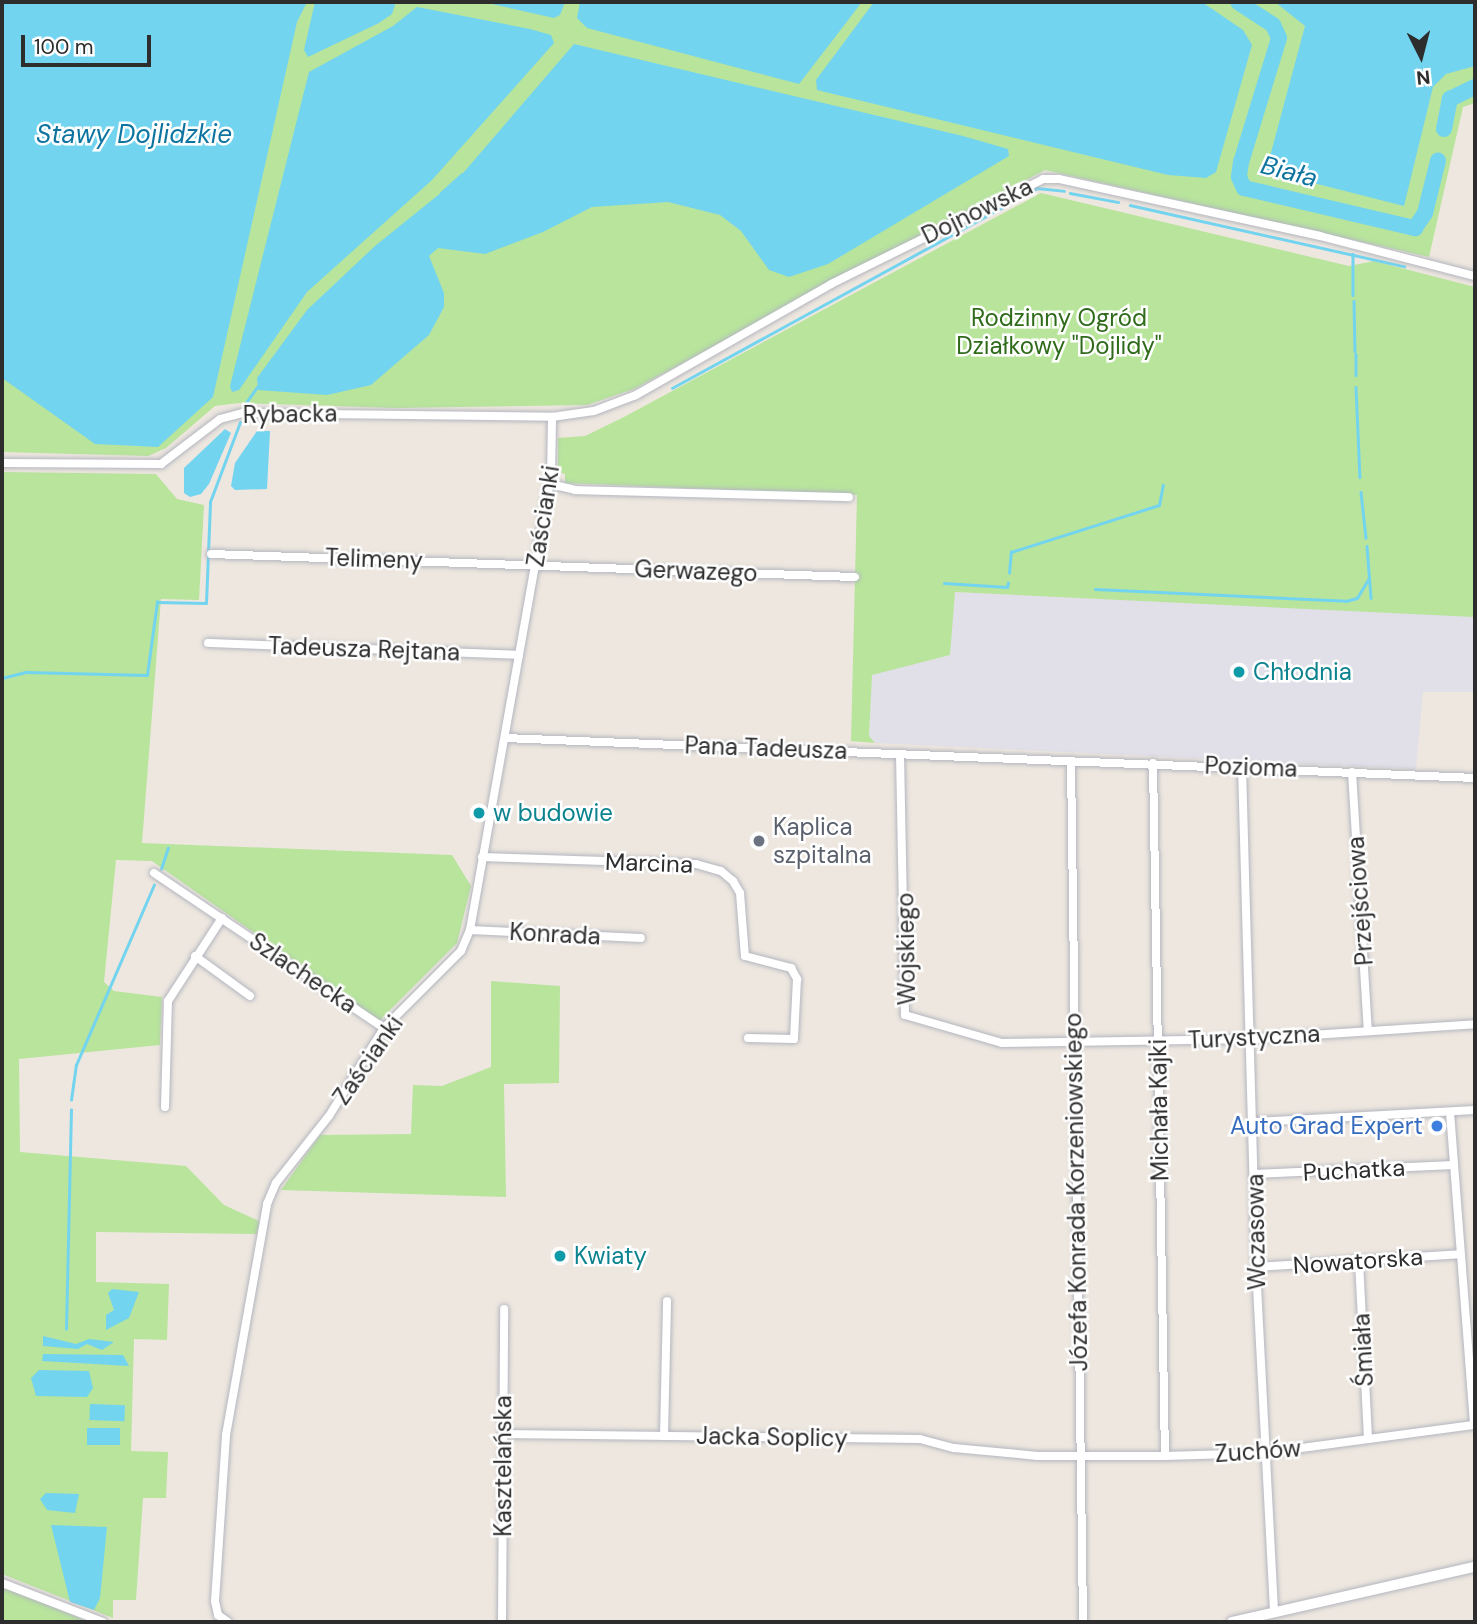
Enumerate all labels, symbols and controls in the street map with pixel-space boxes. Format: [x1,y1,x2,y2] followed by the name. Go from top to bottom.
[24,21,154,65] scale bar
[1386,21,1456,91] north arrow
[34,33,94,61] text: 100 m
[1415,64,1431,91] text: N
[36,119,232,151] water label: Stawy Dojlidzkie
[1257,150,1321,194] water label: Biała
[917,172,1037,250] street label: Dojnowska
[956,304,1162,360] park label: Rodzinny Ogród Działkowy "Dojlidy"
[243,399,337,429] street label: Rybacka
[521,463,565,569] street label: Zaścianki
[325,543,423,575] street label: Telimeny
[634,554,758,588] street label: Gerwazego
[268,631,460,667] street label: Tadeusza Rejtana
[1253,658,1352,686] place label: Chłodnia
[1231,664,1247,680] marker: Chłodnia
[684,731,848,765] street label: Pana Tadeusza
[1204,751,1298,783] street label: Pozioma
[493,799,613,827] place label: w budowie
[471,805,487,821] marker: w budowie
[773,813,871,869] place label: Kaplica szpitalna
[751,833,767,849] marker: Kaplica szpitalna
[1341,835,1379,967] street label: Przejściowa
[605,847,693,879] street label: Marcina
[891,892,921,1006] street label: Wojskiego
[509,917,601,951] street label: Konrada
[244,927,362,1019] street label: Szlachecka
[327,1010,409,1110] street label: Zaścianki
[1058,1012,1094,1372] street label: Józefa Konrada Korzeniowskiego
[1187,1019,1321,1055] street label: Turystyczna
[1143,1039,1175,1181] street label: Michała Kajki
[1230,1112,1423,1140] place label: Auto Grad Expert
[1429,1118,1445,1134] marker: Auto Grad Expert
[1302,1153,1406,1187] street label: Puchatka
[1241,1173,1271,1291] street label: Wczasowa
[574,1242,647,1270] place label: Kwiaty
[1292,1242,1424,1280] street label: Nowatorska
[552,1248,568,1264] marker: Kwiaty
[1347,1313,1379,1387] street label: Śmiała
[489,1395,517,1537] street label: Kasztelańska
[696,1421,848,1453] street label: Jacka Soplicy
[1214,1434,1302,1468] street label: Zuchów

